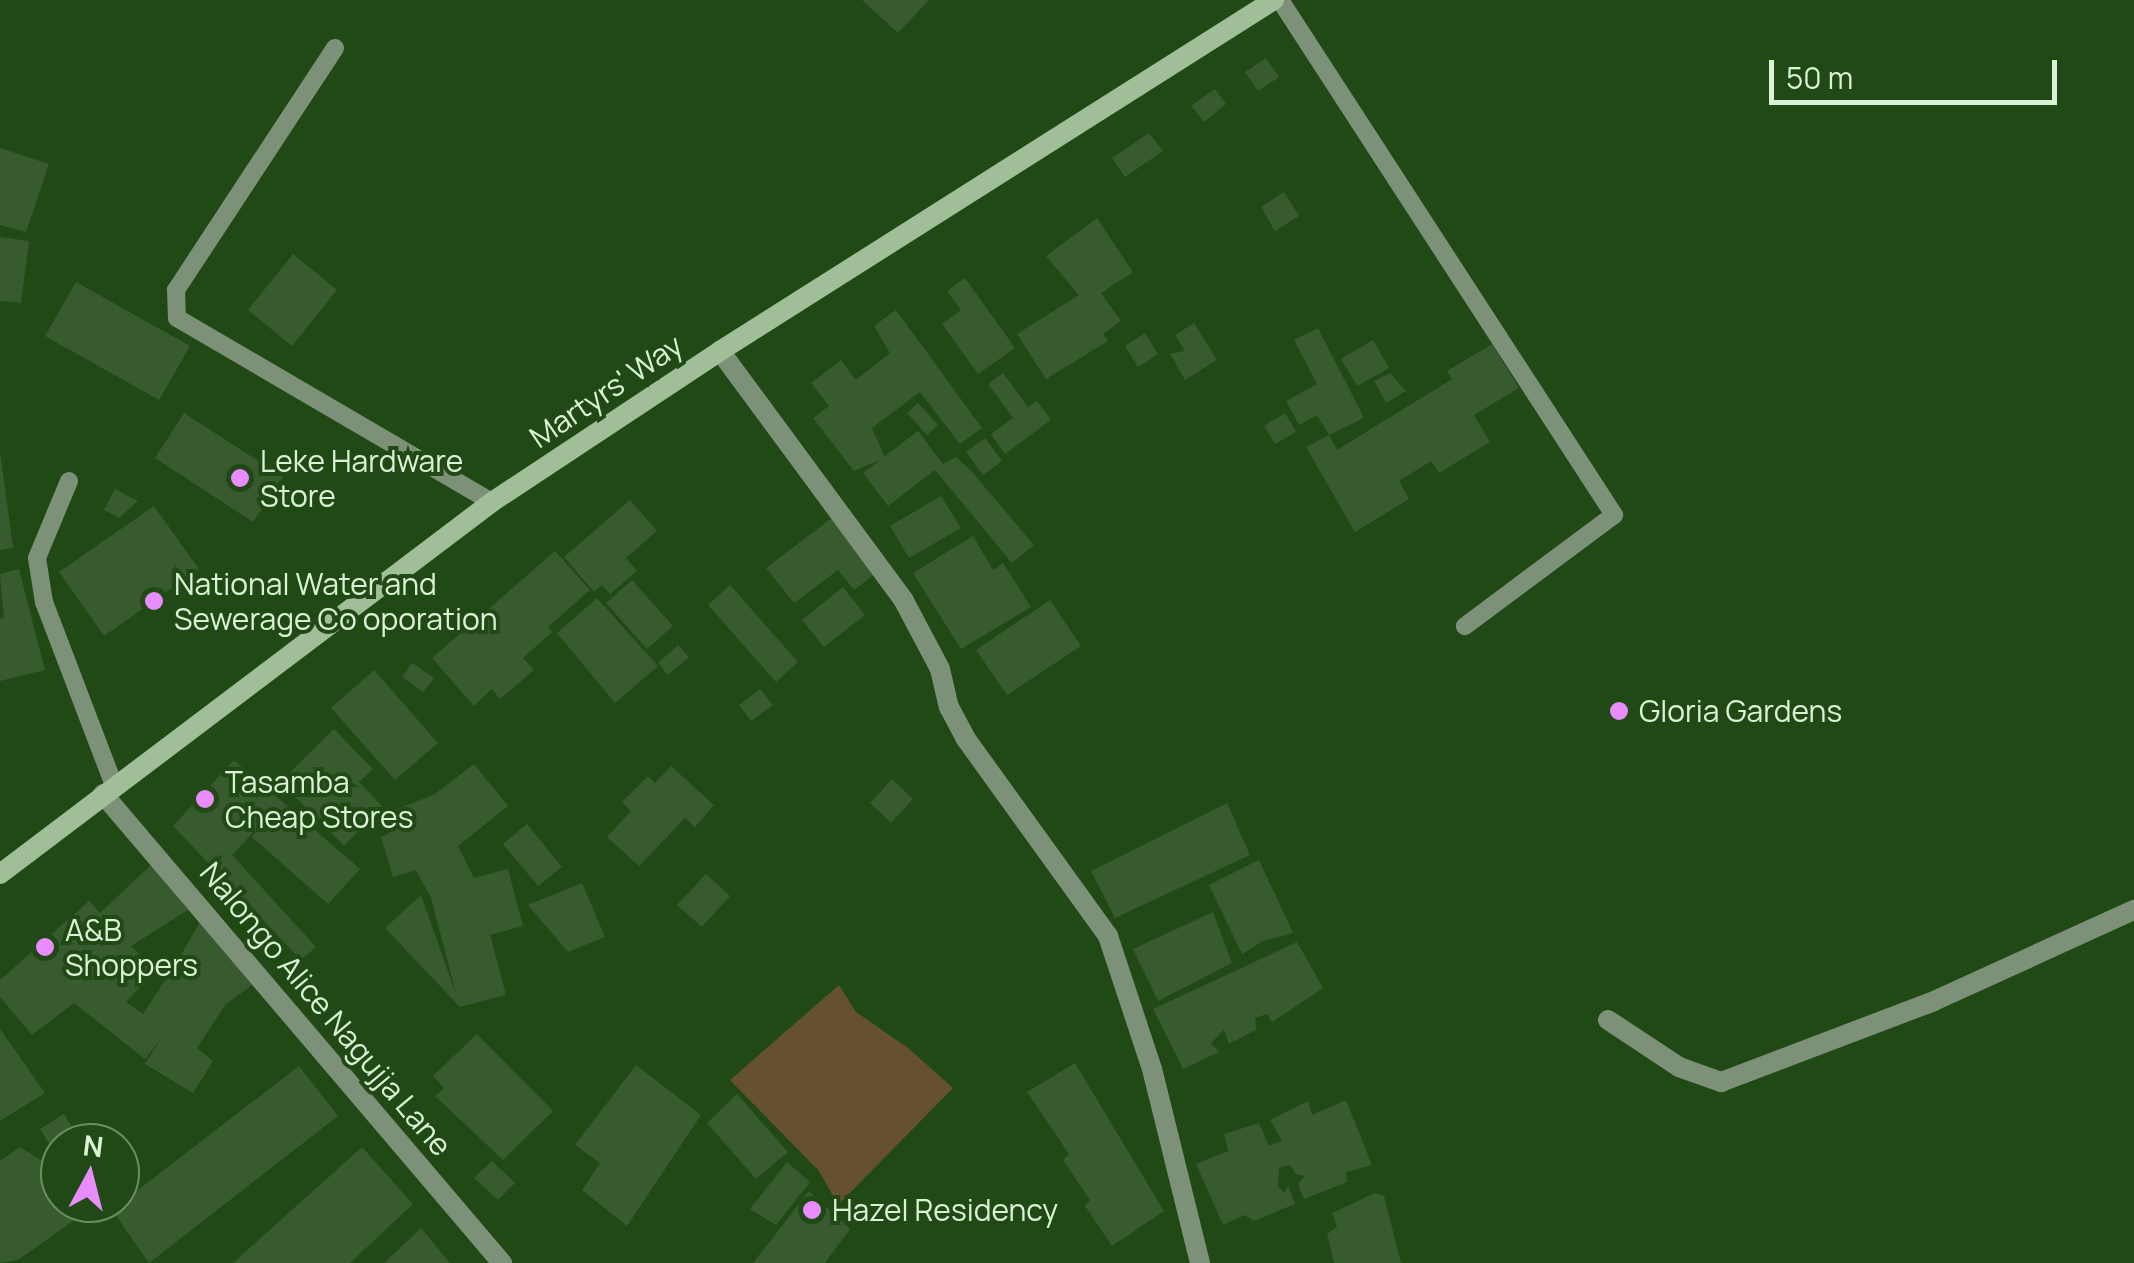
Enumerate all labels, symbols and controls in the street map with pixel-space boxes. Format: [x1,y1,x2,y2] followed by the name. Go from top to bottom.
[1774,40,2062,102] scale bar
[1786,57,1853,98] text: 50 m
[523,327,689,455] street label: Martyrs' Way
[260,443,463,514] place label: Leke Hardware Store
[229,467,251,489] marker: Leke Hardware Store
[174,566,497,636] place label: National Water and Sewerage Co oporation
[143,590,165,612] marker: National Water and Sewerage Co oporation
[1639,693,1842,729] place label: Gloria Gardens
[1608,700,1630,722] marker: Gloria Gardens
[225,764,413,834] place label: Tasamba Cheap Stores
[194,788,216,810] marker: Tasamba Cheap Stores
[193,855,459,1163] street label: Nalongo Alice Nagujja Lane
[65,912,198,982] place label: A&B Shoppers
[34,936,56,958] marker: A&B Shoppers
[40,1123,140,1223] north arrow
[81,1125,106,1165] text: N
[832,1192,1058,1228] place label: Hazel Residency
[801,1199,823,1221] marker: Hazel Residency

